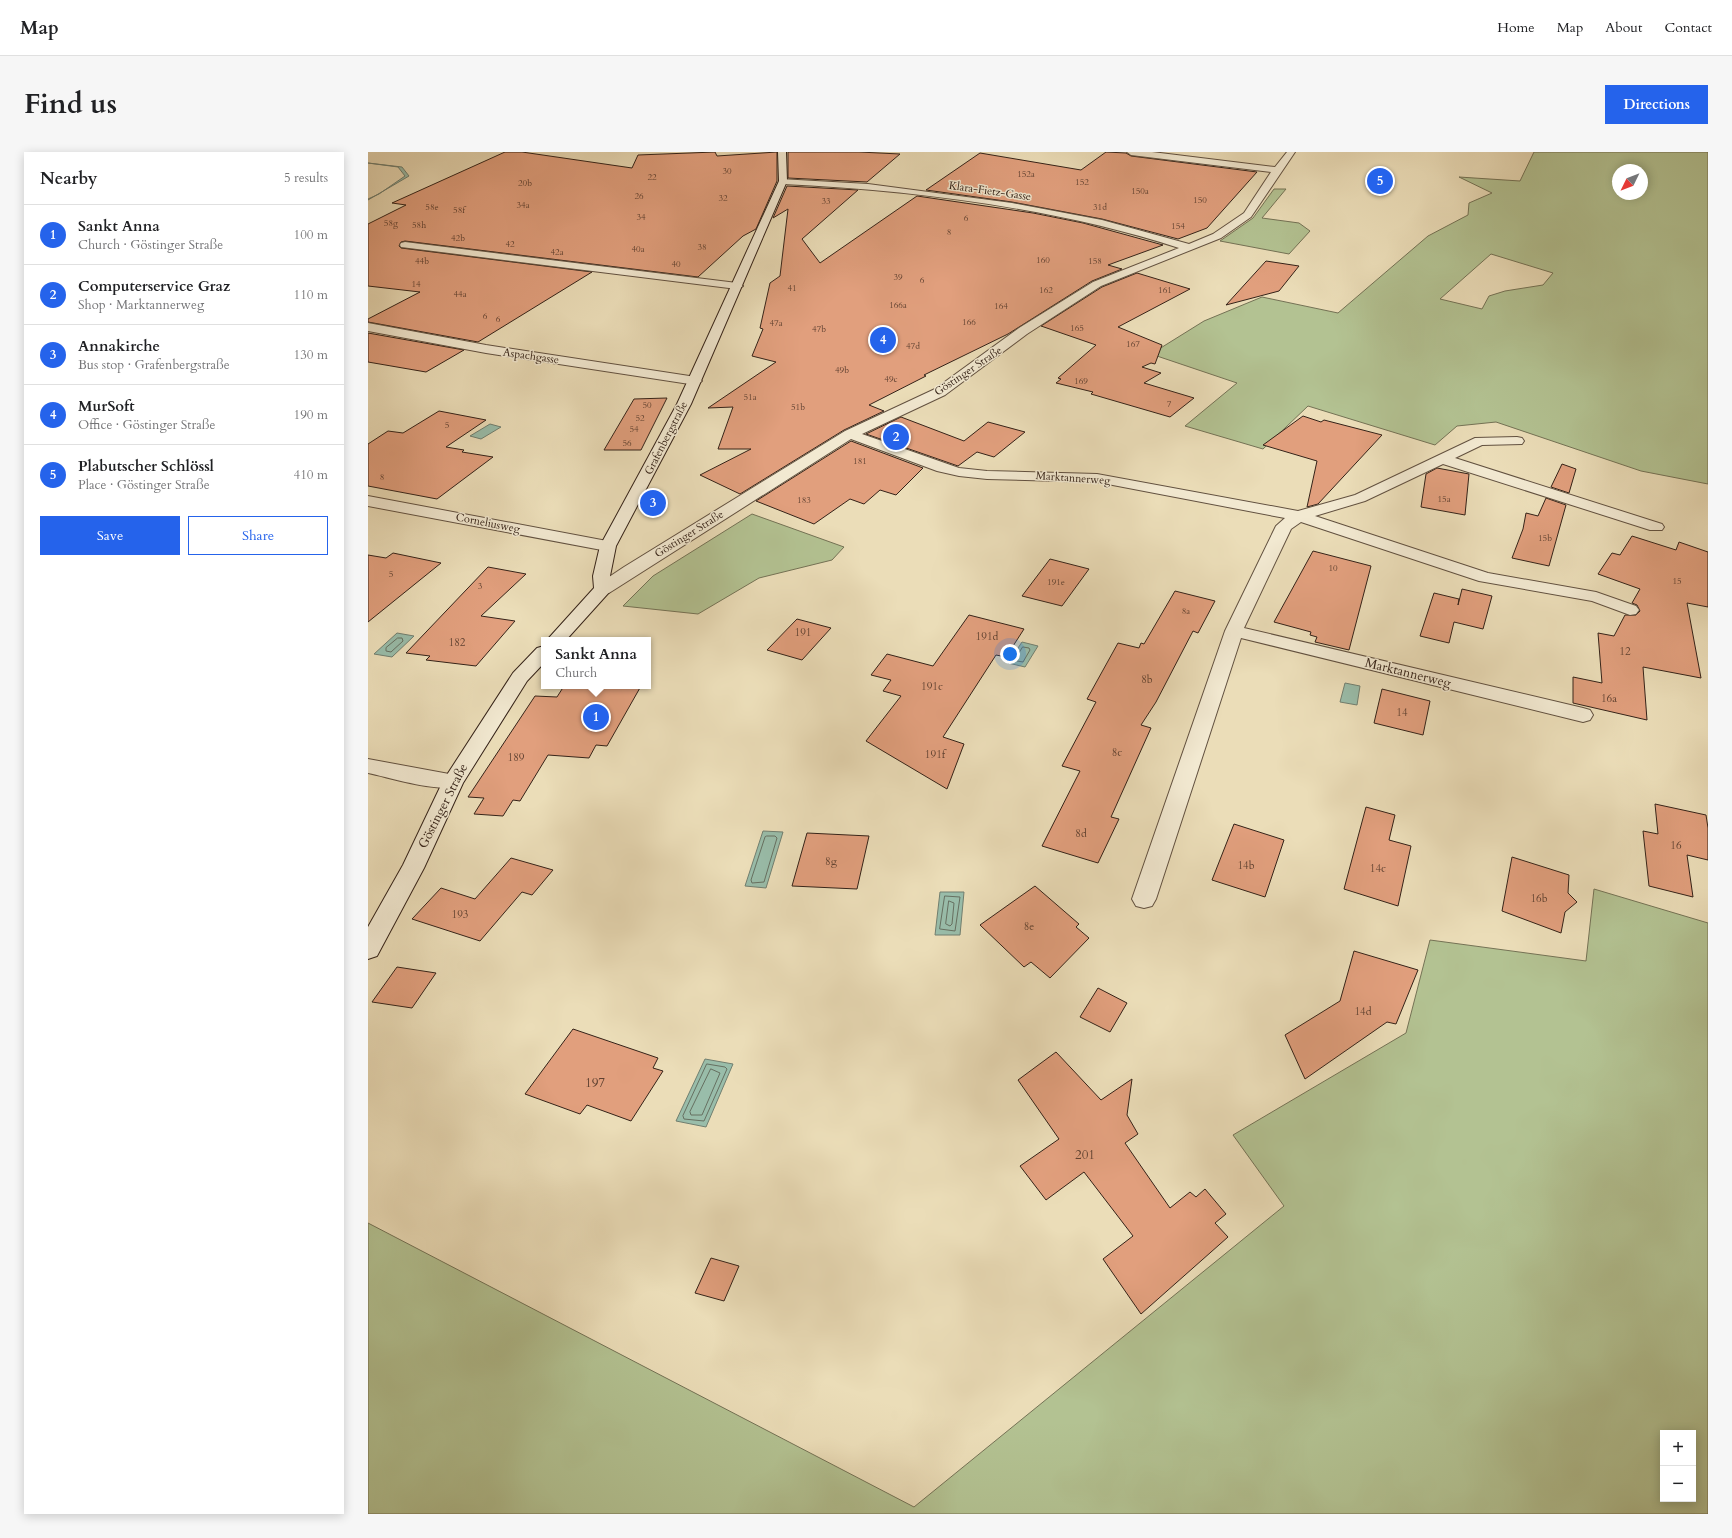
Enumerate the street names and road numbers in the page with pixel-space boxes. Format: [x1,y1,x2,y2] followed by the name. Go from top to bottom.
[948,178,1032,204] street label: Klara-Fietz-Gasse
[931,343,1005,399] street label: Göstinger Straße
[502,345,560,367] street label: Aspachgasse
[641,399,691,477] street label: Grafenbergstraße
[1035,468,1112,488] street label: Marktannerweg
[652,507,726,561] street label: Göstinger Straße
[455,509,522,537] street label: Corneliusweg
[1363,654,1454,693] street label: Marktannerweg
[414,760,472,851] street label: Göstinger Straße

